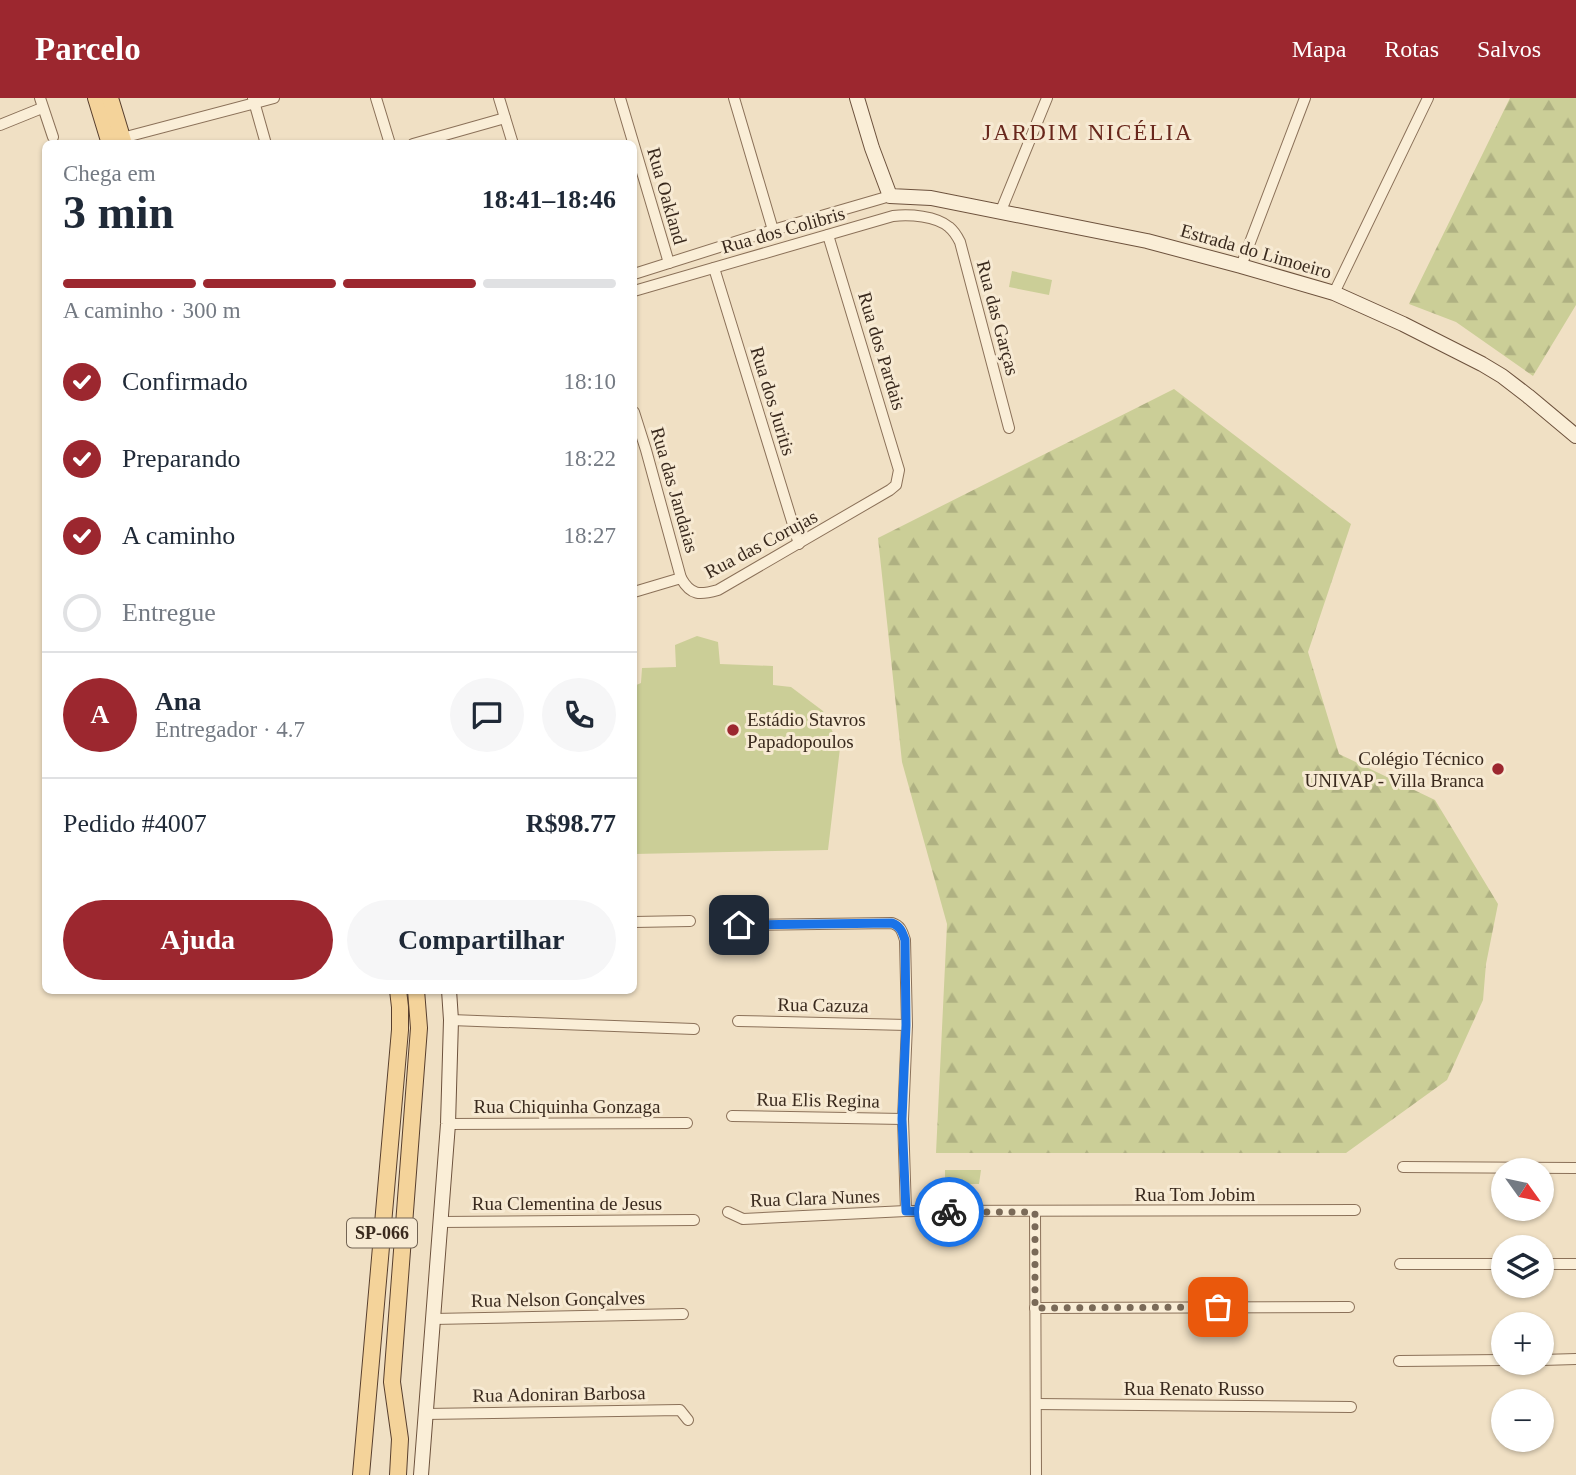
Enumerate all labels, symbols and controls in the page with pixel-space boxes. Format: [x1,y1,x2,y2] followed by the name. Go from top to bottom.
[35,31,141,67] text: Parcelo
[1292,36,1346,62] text: Mapa
[1384,36,1439,62] text: Rotas
[1477,36,1541,62] text: Salvos
[982,120,1194,145] district label: JARDIM NICÉLIA
[643,145,691,247] street label: Rua Oakland
[63,161,156,186] text: Chega em
[482,185,616,214] text: 18:41–18:46
[63,187,174,238] text: 3 min
[719,202,847,258] street label: Rua dos Colibris
[1178,219,1334,283] street label: Estrada do Limoeiro
[973,258,1023,378] street label: Rua das Garças
[854,289,910,413] street label: Rua dos Pardais
[63,298,241,323] text: A caminho · 300 m
[746,344,800,458] street label: Rua dos Juritis
[63,363,101,401] icon: check
[122,367,248,396] text: Confirmado
[564,369,616,394] text: 18:10
[647,425,703,555] street label: Rua das Jandaias
[63,440,101,478] icon: check
[122,444,240,473] text: Preparando
[564,446,616,471] text: 18:22
[701,505,821,583] street label: Rua das Corujas
[63,517,101,555] icon: check
[122,521,235,550] text: A caminho
[564,523,616,548] text: 18:27
[122,598,216,627] text: Entregue
[450,678,524,752] button: chat
[542,678,616,752] button: phone
[155,687,201,716] text: Ana
[91,700,109,729] text: A
[747,709,866,752] place label: Estádio Stavros Papadopoulos
[155,717,305,742] text: Entregador · 4.7
[725,722,741,738] marker: Estádio Stavros Papadopoulos
[1304,748,1485,791] place label: Colégio Técnico UNIVAP - Villa Branca
[1490,761,1506,777] marker: Colégio Técnico UNIVAP - Villa Branca
[63,809,207,838] text: Pedido #4007
[526,809,616,838] text: R$98.77
[709,895,769,955] pin
[63,900,333,980] button: Ajuda
[347,900,616,980] button: Compartilhar
[720,906,758,944] icon: home
[777,994,869,1016] street label: Rua Cazuza
[756,1088,880,1112] street label: Rua Elis Regina
[474,1096,661,1117] street label: Rua Chiquinha Gonzaga
[1491,1158,1554,1222] north arrow
[1491,1158,1554,1452] map controls
[914,1177,984,1247] courier
[1135,1184,1256,1205] street label: Rua Tom Jobim
[750,1185,880,1211] street label: Rua Clara Nunes
[472,1193,662,1214] street label: Rua Clementina de Jesus
[930,1193,968,1231] icon: bike
[347,1218,417,1248] road number: SP-066
[1491,1235,1554,1298] button: layers
[1188,1277,1248,1337] pin
[471,1287,645,1311] street label: Rua Nelson Gonçalves
[1199,1288,1237,1326] icon: bag
[1491,1312,1554,1375] button: +
[1124,1378,1264,1399] street label: Rua Renato Russo
[472,1382,646,1406] street label: Rua Adoniran Barbosa
[1491,1389,1554,1452] button: −

